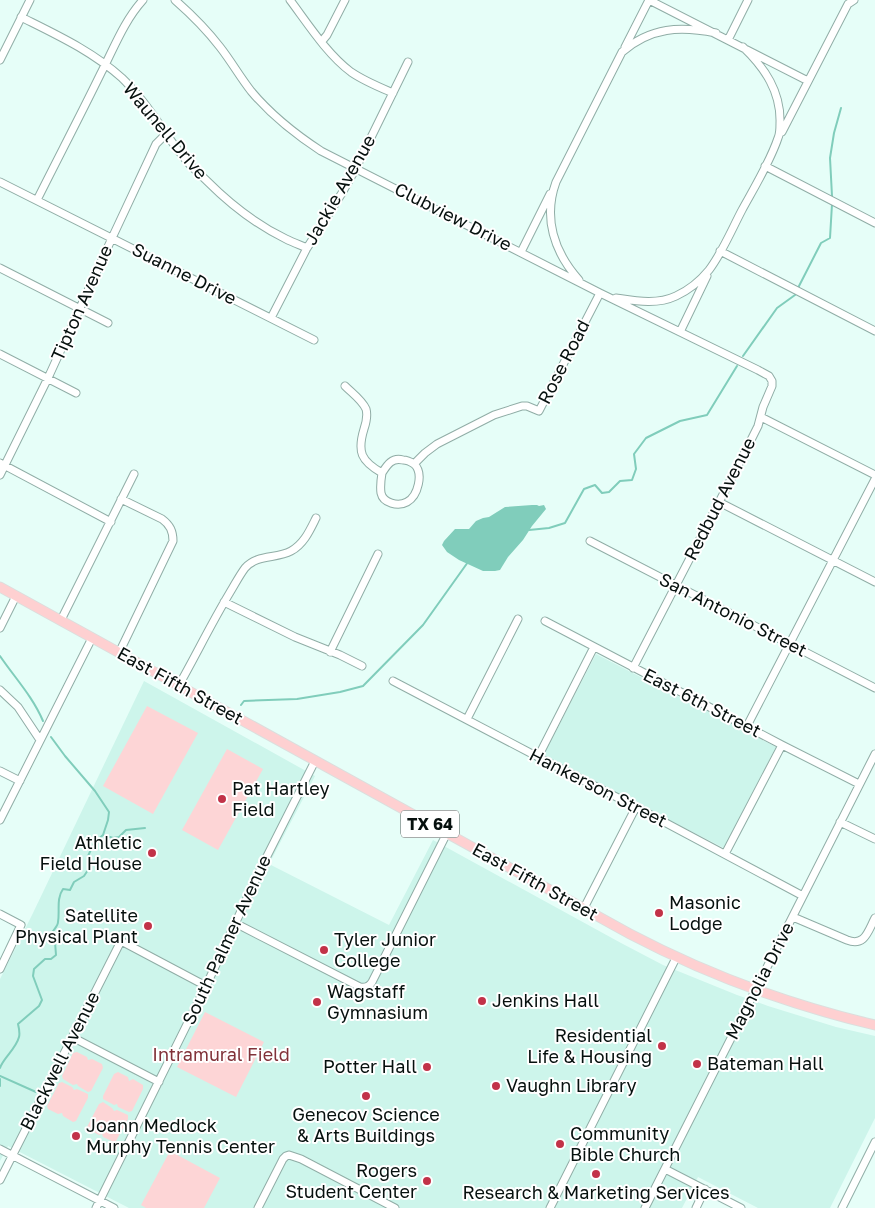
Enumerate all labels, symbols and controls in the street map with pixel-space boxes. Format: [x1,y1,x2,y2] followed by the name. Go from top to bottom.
[119,77,213,183] street label: Waunell Drive
[299,131,380,248] street label: Jackie Avenue
[391,177,516,255] street label: Clubview Drive
[129,237,240,309] street label: Suanne Drive
[46,241,116,364] street label: Tipton Avenue
[533,316,594,407] street label: Rose Road
[679,434,759,564] street label: Redbud Avenue
[656,567,811,661] street label: San Antonio Street
[114,641,247,729] street label: East Fifth Street
[640,663,765,741] street label: East 6th Street
[526,743,671,831] street label: Hankerson Street
[232,777,329,820] place label: Pat Hartley Field
[216,793,228,805] marker: Pat Hartley Field
[401,811,459,838] road number: TX 64
[40,831,142,874] place label: Athletic Field House
[469,837,602,925] street label: East Fifth Street
[146,847,158,859] marker: Athletic Field House
[177,851,275,1028] street label: South Palmer Avenue
[669,891,741,934] place label: Masonic Lodge
[15,904,138,947] place label: Satellite Physical Plant
[653,907,665,919] marker: Masonic Lodge
[720,918,798,1043] street label: Magnolia Drive
[142,920,154,932] marker: Satellite Physical Plant
[334,928,436,971] place label: Tyler Junior College
[318,944,330,956] marker: Tyler Junior College
[327,980,428,1023] place label: Wagstaff Gymnasium
[15,988,104,1134] street label: Blackwell Avenue
[492,989,599,1011] place label: Jenkins Hall
[476,995,488,1007] marker: Jenkins Hall
[311,996,323,1008] marker: Wagstaff Gymnasium
[527,1024,652,1067] place label: Residential Life & Housing
[656,1040,668,1052] marker: Residential Life & Housing
[152,1043,290,1065] park label: Intramural Field
[707,1052,824,1074] place label: Bateman Hall
[323,1055,417,1077] place label: Potter Hall
[691,1058,703,1070] marker: Bateman Hall
[421,1061,433,1073] marker: Potter Hall
[506,1074,637,1096] place label: Vaughn Library
[490,1080,502,1092] marker: Vaughn Library
[360,1090,372,1102] marker: Genecov Science & Arts Buildings
[292,1103,440,1146] place label: Genecov Science & Arts Buildings
[86,1114,275,1157] place label: Joann Medlock Murphy Tennis Center
[570,1122,680,1165] place label: Community Bible Church
[70,1130,82,1142] marker: Joann Medlock Murphy Tennis Center
[554,1138,566,1150] marker: Community Bible Church
[285,1159,417,1202] place label: Rogers Student Center
[590,1168,602,1180] marker: Research & Marketing Services
[421,1175,433,1187] marker: Rogers Student Center
[462,1181,730,1203] place label: Research & Marketing Services

